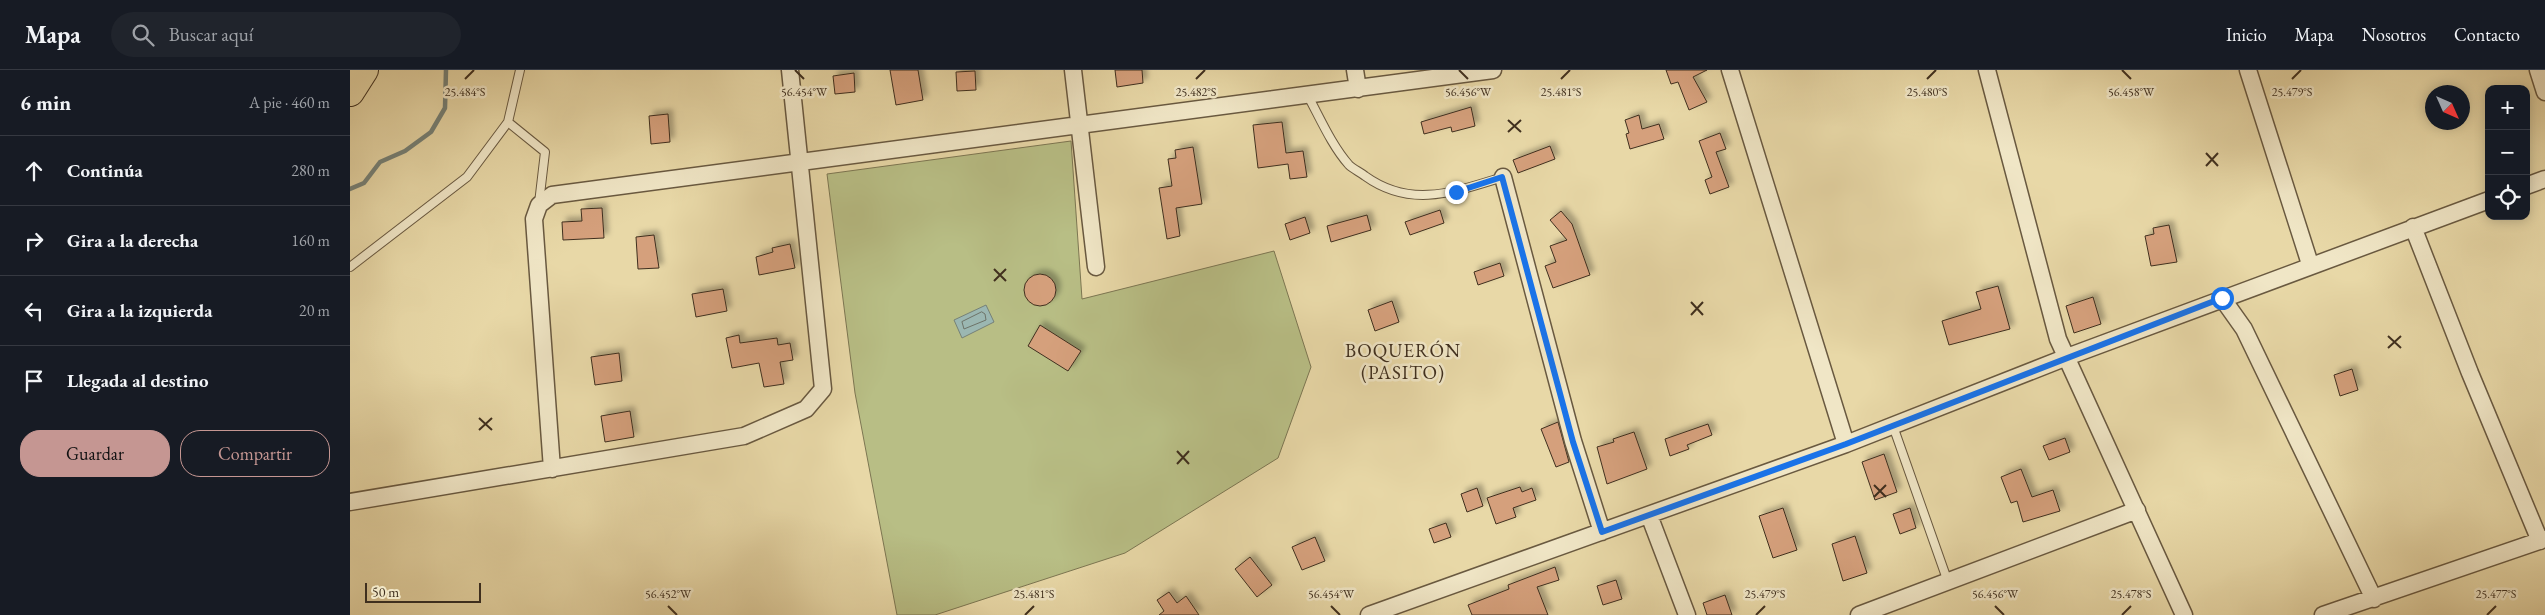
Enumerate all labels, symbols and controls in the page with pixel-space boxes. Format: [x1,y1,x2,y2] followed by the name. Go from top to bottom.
[111,12,461,57] search box
[25,19,81,50] text: Mapa
[129,21,157,49] icon: search
[169,22,253,47] text: Buscar aquí
[2226,23,2267,46] text: Inicio
[2295,23,2334,46] text: Mapa
[2362,23,2426,46] text: Nosotros
[2454,23,2520,46] text: Contacto
[445,84,486,100] text: 25.484°S
[781,84,828,100] text: 56.454°W
[1176,84,1217,100] text: 25.482°S
[1445,84,1492,100] text: 56.456°W
[1541,84,1582,100] text: 25.481°S
[1907,84,1948,100] text: 25.480°S
[2108,84,2155,100] text: 56.458°W
[2272,84,2313,100] text: 25.479°S
[2425,85,2470,130] north arrow
[2485,85,2530,220] map controls
[2485,85,2530,130] button: +
[20,89,71,116] text: 6 min
[249,92,330,113] text: A pie · 460 m
[2485,130,2530,175] button: −
[20,157,48,185] icon: ahead
[67,158,143,183] text: Continúa
[291,160,330,181] text: 280 m
[2485,175,2530,220] button: locate
[1445,181,1468,204] route end
[20,227,48,255] icon: right
[67,228,198,253] text: Gira a la derecha
[291,230,330,251] text: 160 m
[2211,287,2234,310] route start
[20,297,48,325] icon: left
[67,298,213,323] text: Gira a la izquierda
[299,300,330,321] text: 20 m
[1345,338,1461,385] district label: BOQUERÓN (PASITO)
[20,367,48,395] icon: arrive
[67,368,209,393] text: Llegada al destino
[20,430,170,477] button: Guardar
[180,430,330,477] button: Compartir
[365,580,481,603] scale bar
[372,583,399,601] text: 50 m
[645,586,692,602] text: 56.452°W
[1014,586,1055,602] text: 25.481°S
[1308,586,1355,602] text: 56.454°W
[1745,586,1786,602] text: 25.479°S
[1972,586,2019,602] text: 56.456°W
[2111,586,2152,602] text: 25.478°S
[2476,586,2517,602] text: 25.477°S

